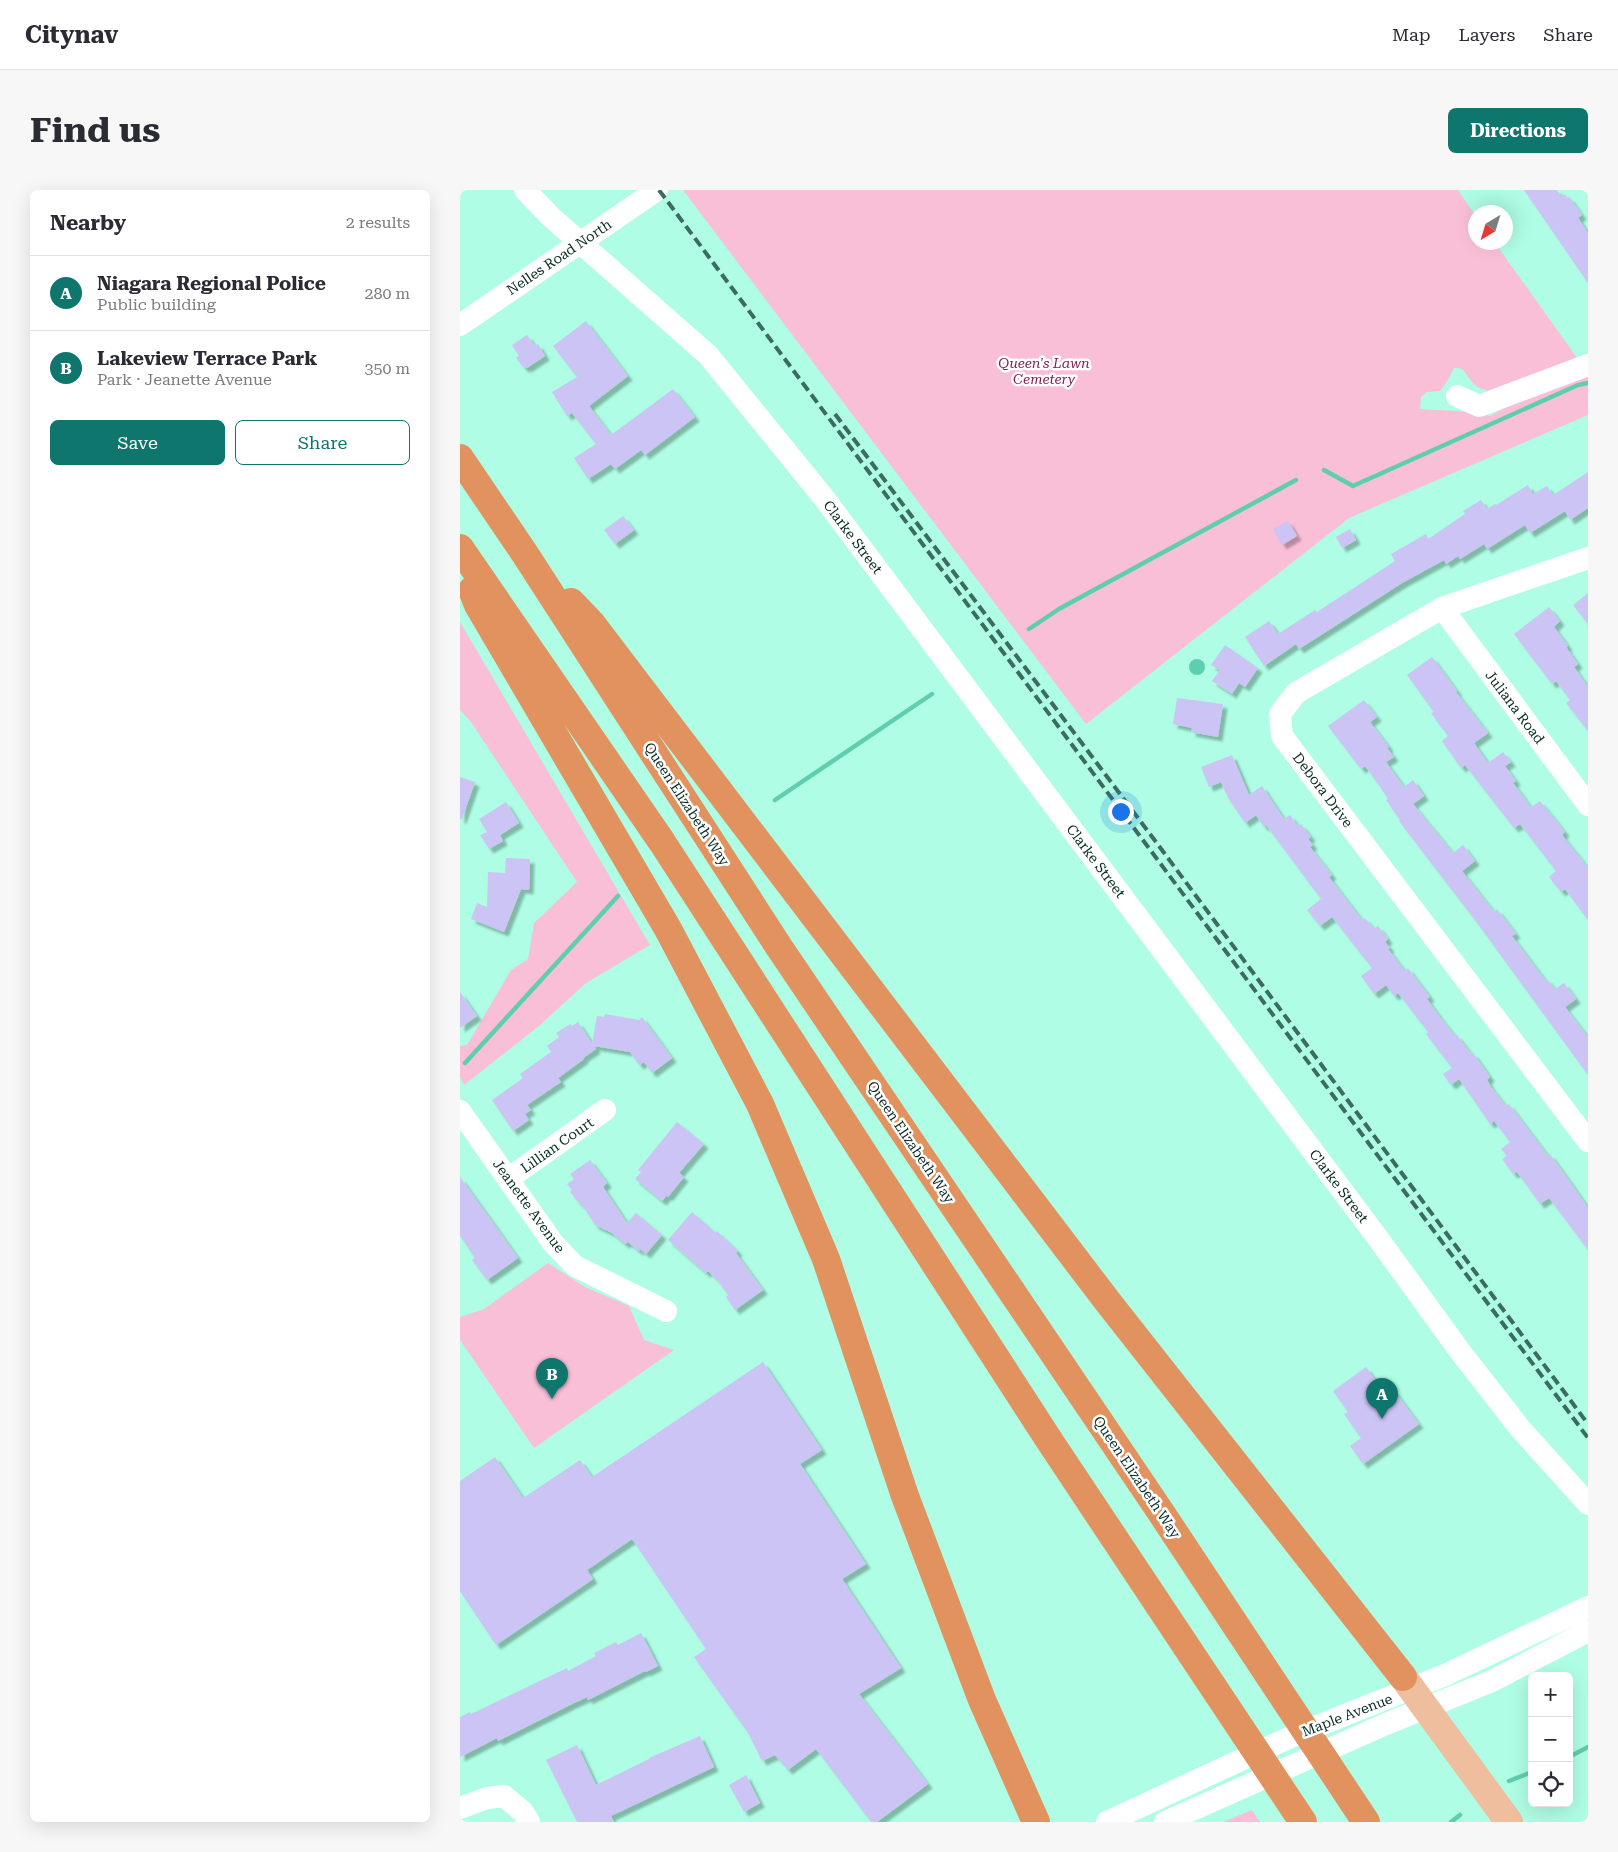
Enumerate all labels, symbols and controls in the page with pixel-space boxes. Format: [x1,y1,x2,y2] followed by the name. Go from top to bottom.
[25,21,118,49] text: Citynav
[1392,24,1431,45] text: Map
[1459,24,1515,45] text: Layers
[1543,24,1593,45] text: Share
[1448,108,1588,153] button: Directions
[30,110,160,151] text: Find us
[1468,205,1513,250] north arrow
[50,211,126,235] text: Nearby
[346,213,410,232] text: 2 results
[504,216,614,298] street label: Nelles Road North
[97,272,326,295] text: Niagara Regional Police
[60,284,72,303] text: A
[364,284,410,303] text: 280 m
[97,295,216,314] text: Public building
[97,347,317,370] text: Lakeview Terrace Park
[998,355,1090,387] park label: Queen's Lawn Cemetery
[60,359,72,378] text: B
[364,359,410,378] text: 350 m
[97,370,272,389] text: Park · Jeanette Avenue
[50,420,225,465] button: Save
[235,420,410,465] button: Share
[820,497,886,577] street label: Clarke Street
[1482,667,1548,747] street label: Juliana Road
[641,739,733,869] street label: Queen Elizabeth Way
[1290,749,1356,831] street label: Debora Drive
[1108,799,1134,825] your location
[1063,821,1129,901] street label: Clarke Street
[864,1078,958,1207] street label: Queen Elizabeth Way
[518,1114,596,1176] street label: Lillian Court
[1306,1146,1372,1226] street label: Clarke Street
[490,1156,568,1256] street label: Jeanette Avenue
[536,1358,568,1399] pin: B
[1366,1378,1398,1419] pin: A
[1090,1413,1184,1542] street label: Queen Elizabeth Way
[1528,1672,1573,1807] map controls
[1528,1672,1573,1717] button: +
[1299,1690,1395,1740] street label: Maple Avenue
[1528,1717,1573,1762] button: −
[1528,1762,1573,1807] button: locate

